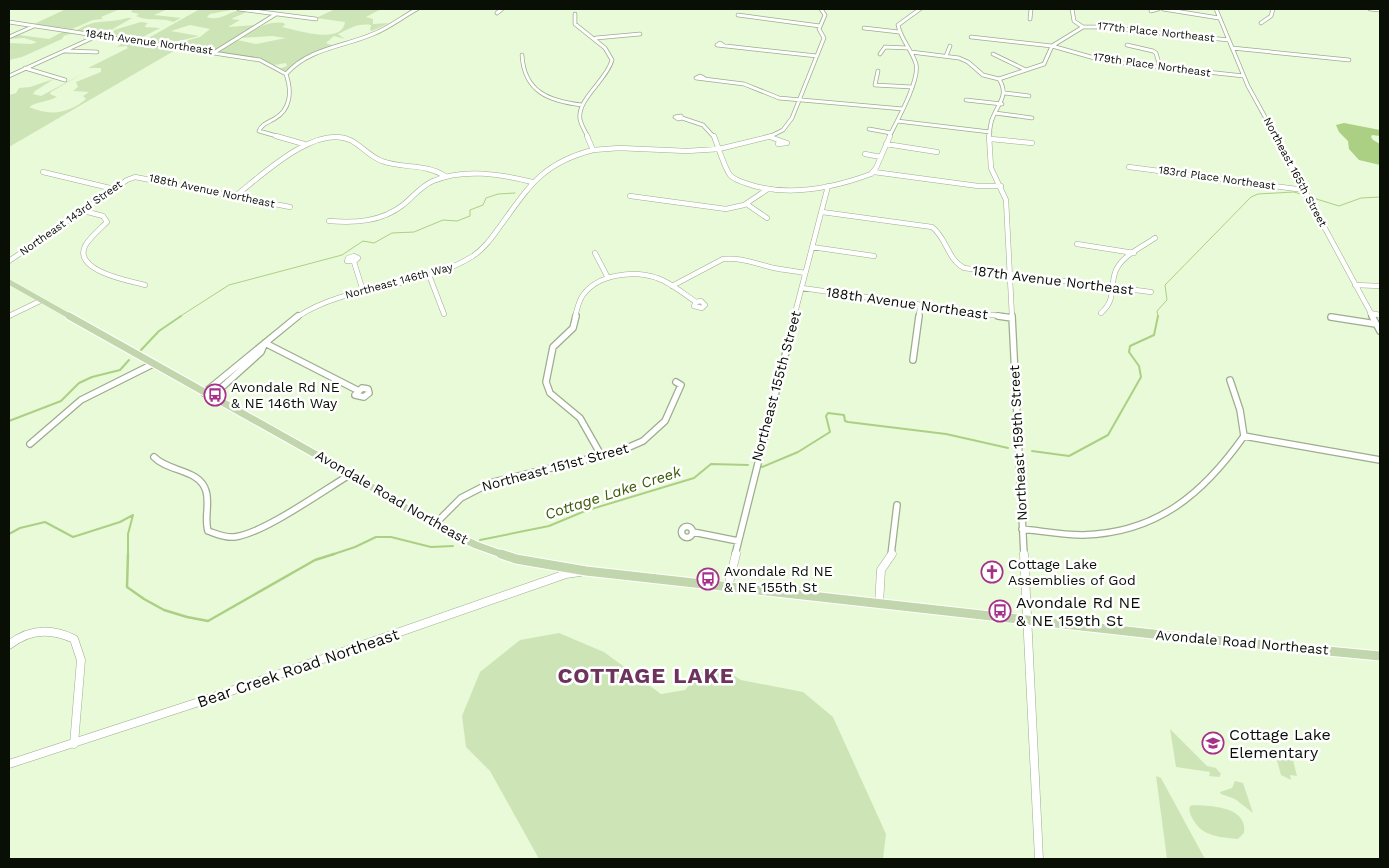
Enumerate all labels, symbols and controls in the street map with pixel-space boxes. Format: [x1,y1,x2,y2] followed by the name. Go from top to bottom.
[1097,19,1215,45] street label: 177th Place Northeast
[85,27,214,57] street label: 184th Avenue Northeast
[1093,50,1212,80] street label: 179th Place Northeast
[1261,115,1330,229] street label: Northeast 165th Street
[1158,163,1277,193] street label: 183rd Place Northeast
[148,171,277,211] street label: 188th Avenue Northeast
[17,177,125,258] street label: Northeast 143rd Street
[344,260,455,302] street label: Northeast 146th Way
[972,262,1135,298] street label: 187th Avenue Northeast
[825,284,989,322] street label: 188th Avenue Northeast
[748,309,804,463] street label: Northeast 155th Street
[1006,365,1030,521] street label: Northeast 159th Street
[231,379,340,411] place label: Avondale Rd NE & NE 146th Way
[203,383,227,407] bus stop icon: Avondale Rd NE & NE 146th Way
[480,440,630,494] street label: Northeast 151st Street
[313,447,471,547] street label: Avondale Road Northeast
[543,462,684,523] water label: Cottage Lake Creek
[1008,556,1136,588] place label: Cottage Lake Assemblies of God
[980,560,1004,584] church icon: Cottage Lake Assemblies of God
[724,563,833,595] place label: Avondale Rd NE & NE 155th St
[696,567,720,591] bus stop icon: Avondale Rd NE & NE 155th St
[1016,593,1140,630] place label: Avondale Rd NE & NE 159th St
[988,599,1012,623] bus stop icon: Avondale Rd NE & NE 159th St
[195,624,402,712] street label: Bear Creek Road Northeast
[1155,626,1329,658] street label: Avondale Road Northeast
[557,663,735,688] district label: COTTAGE LAKE
[1229,725,1331,762] place label: Cottage Lake Elementary
[1201,731,1225,755] school or university icon: Cottage Lake Elementary

